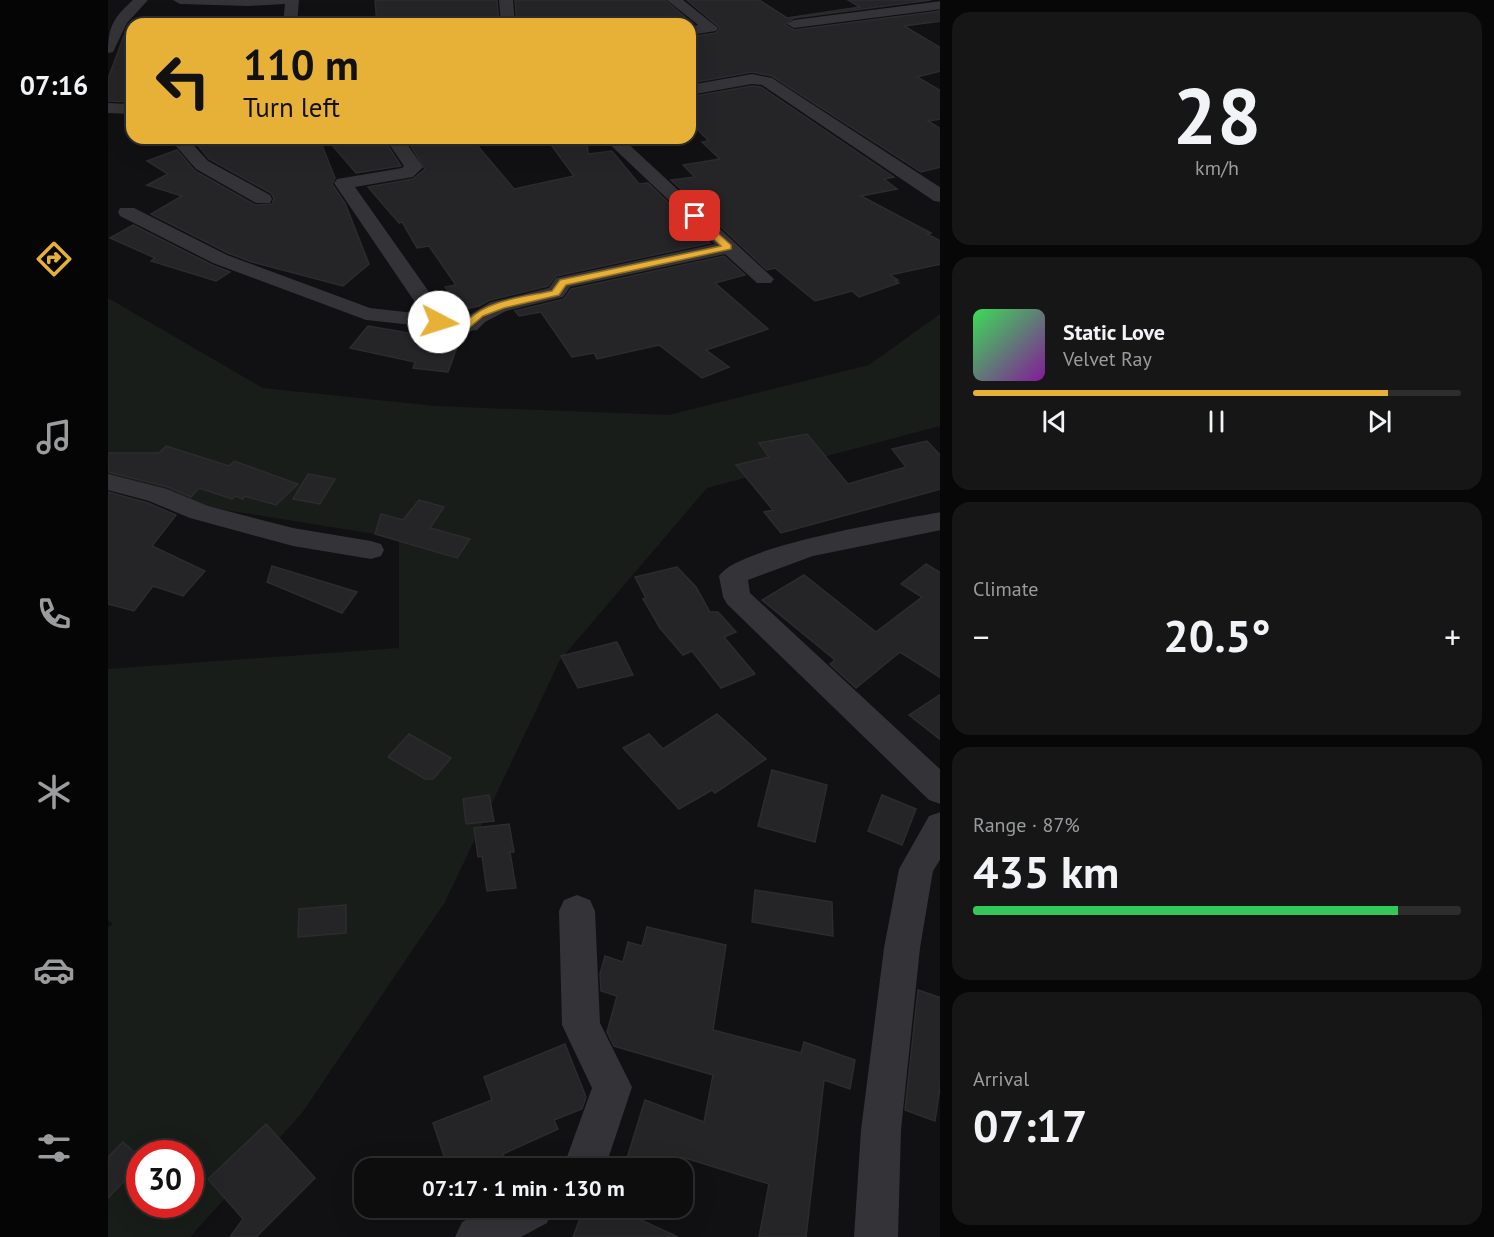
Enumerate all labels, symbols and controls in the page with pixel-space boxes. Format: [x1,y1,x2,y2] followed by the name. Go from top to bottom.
[243,37,359,92] text: 110 m
[144,42,222,120] icon: left
[1173,65,1261,166] text: 28
[20,68,88,102] text: 07:16
[243,90,340,124] text: Turn left
[1195,155,1239,181] text: km/h
[669,190,720,241] pin
[678,199,711,232] icon: arrive
[33,238,75,280] icon: directions
[407,290,471,354] position arrow
[1063,318,1165,346] text: Static Love
[1063,346,1152,372] text: Velvet Ray
[1038,405,1071,438] icon: previous
[1200,405,1233,438] icon: pause
[1363,405,1396,438] icon: next
[33,416,75,458] icon: music
[973,576,1039,602] text: Climate
[33,593,75,635] icon: phone
[1163,606,1271,664] text: 20.5°
[973,615,990,658] text: −
[1444,615,1461,658] text: +
[33,771,75,813] icon: climate
[973,812,1080,838] text: Range · 87%
[973,842,1119,900] text: 435 km
[33,949,75,991] icon: car
[973,1066,1029,1092] text: Arrival
[973,1096,1087,1154] text: 07:17
[33,1127,75,1169] icon: filters
[126,1140,204,1218] speed limit sign: 30
[422,1174,625,1202] text: 07:17 · 1 min · 130 m

